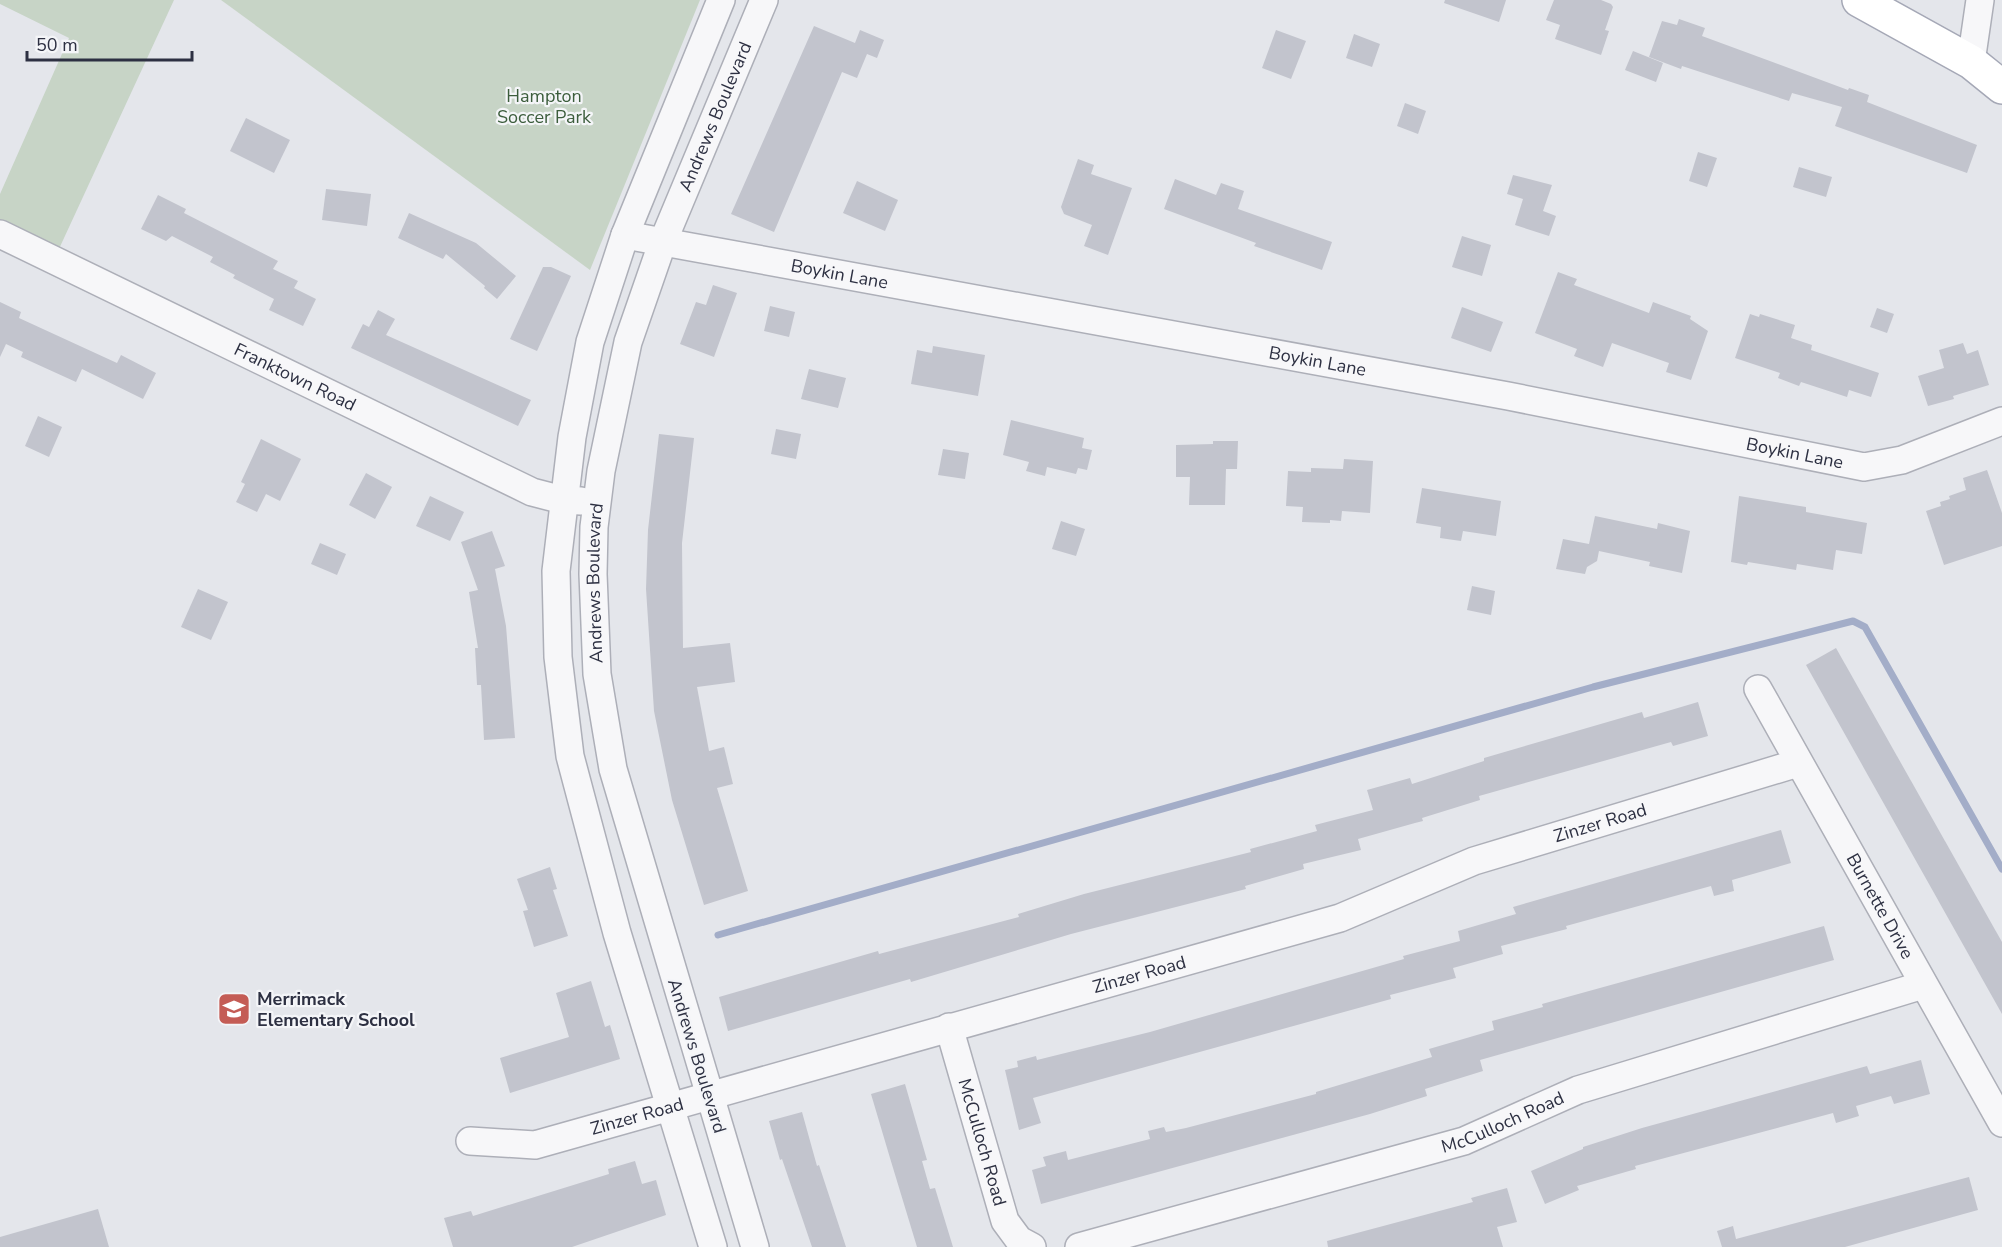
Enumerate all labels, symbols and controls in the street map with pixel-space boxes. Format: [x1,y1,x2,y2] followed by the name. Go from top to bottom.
[27,24,192,62] scale bar
[36,33,78,57] text: 50 m
[673,38,757,195] street label: Andrews Boulevard
[497,84,592,129] park label: Hampton Soccer Park
[789,253,890,295] street label: Boykin Lane
[230,337,360,417] street label: Franktown Road
[1267,341,1368,382] street label: Boykin Lane
[1744,432,1845,475] street label: Boykin Lane
[581,502,609,664] street label: Andrews Boulevard
[1551,797,1650,848] street label: Zinzer Road
[1841,849,1919,963] street label: Burnette Drive
[1090,950,1189,999] street label: Zinzer Road
[662,976,732,1136] street label: Andrews Boulevard
[257,987,415,1032] place label: Merrimack Elementary School
[216,991,252,1027] school or university icon: Merrimack Elementary School
[953,1076,1012,1209] street label: McCulloch Road
[1439,1086,1568,1159] street label: McCulloch Road
[588,1092,686,1141] street label: Zinzer Road

